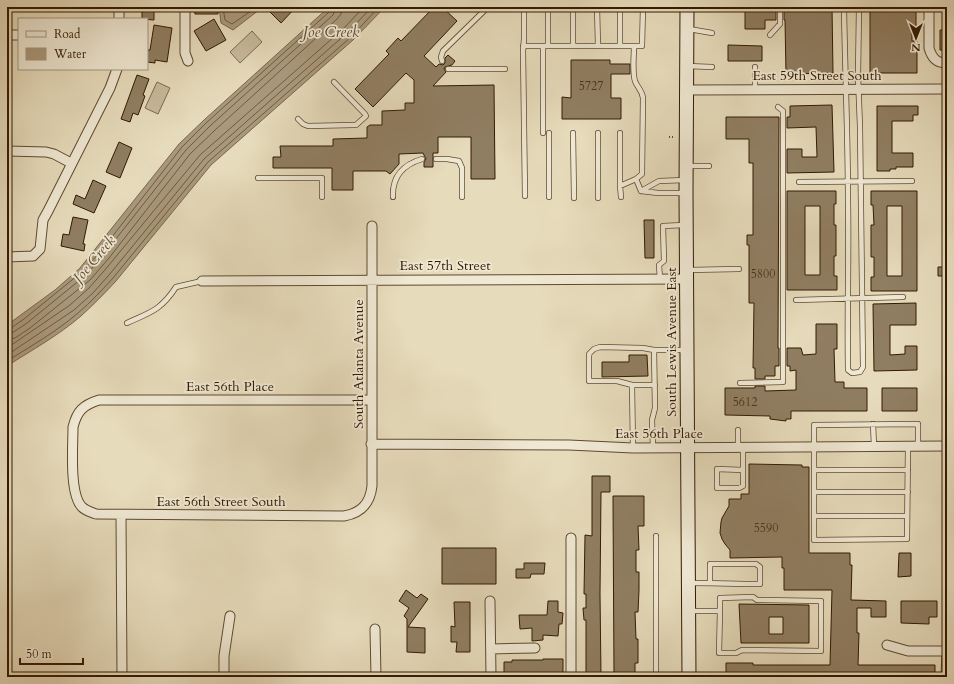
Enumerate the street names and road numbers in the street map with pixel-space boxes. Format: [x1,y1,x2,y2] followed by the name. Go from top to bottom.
[752,66,882,85] street label: East 59th Street South
[399,256,491,275] street label: East 57th Street
[662,267,681,417] street label: South Lewis Avenue East
[349,299,368,429] street label: South Atlanta Avenue
[186,377,274,396] street label: East 56th Place
[615,424,703,443] street label: East 56th Place
[156,492,286,511] street label: East 56th Street South

